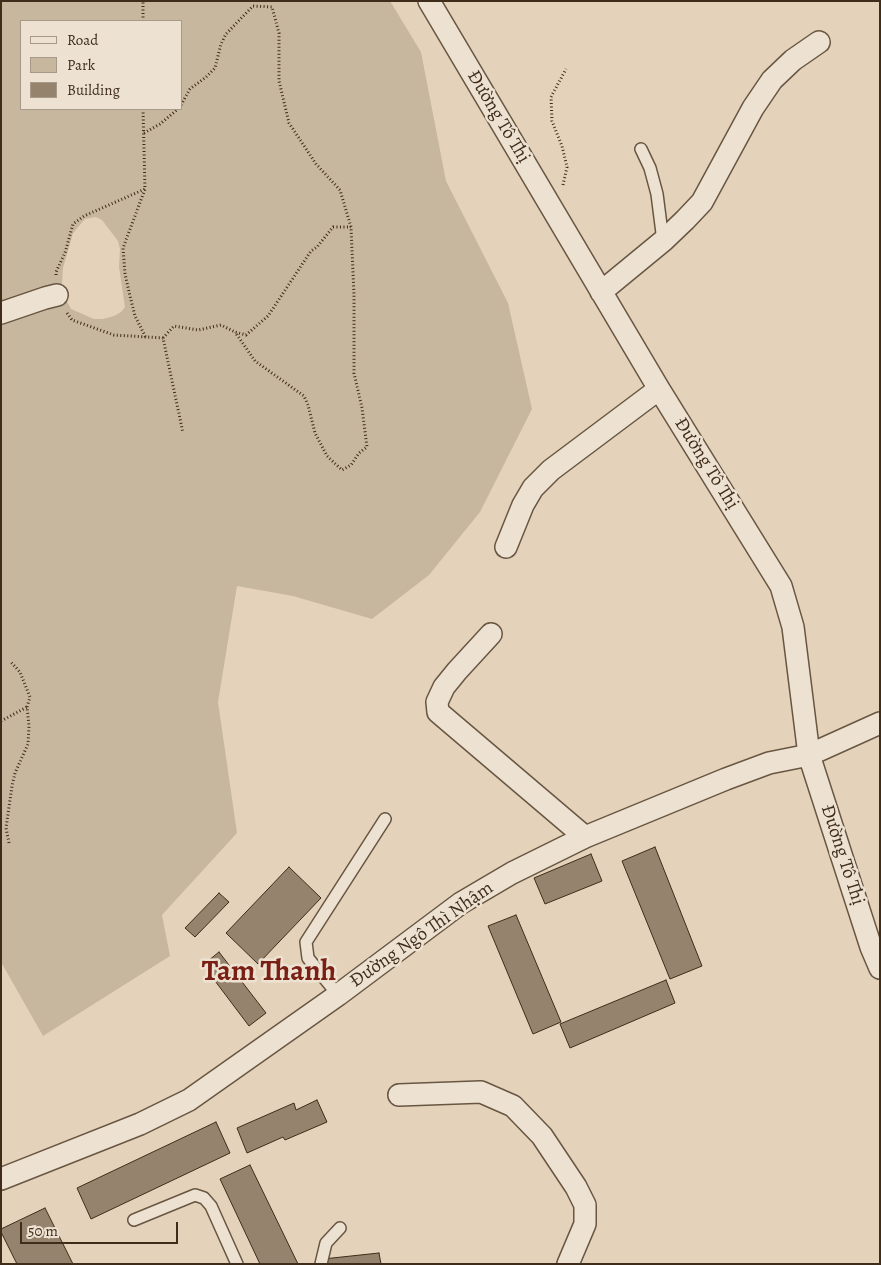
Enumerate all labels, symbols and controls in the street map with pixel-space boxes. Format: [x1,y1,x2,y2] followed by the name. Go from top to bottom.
[20,20,182,110] legend
[67,30,98,50] text: Road
[67,55,95,75] text: Park
[461,66,535,168] street label: Đường Tô Thị
[67,80,120,100] text: Building
[669,414,743,514] street label: Đường Tô Thị
[815,802,869,908] street label: Đường Tô Thị
[346,877,498,993] street label: Đường Ngô Thì Nhậm
[202,956,336,990] district label: Tam Thanh
[22,1212,180,1244] scale bar
[28,1221,58,1241] text: 50 m

